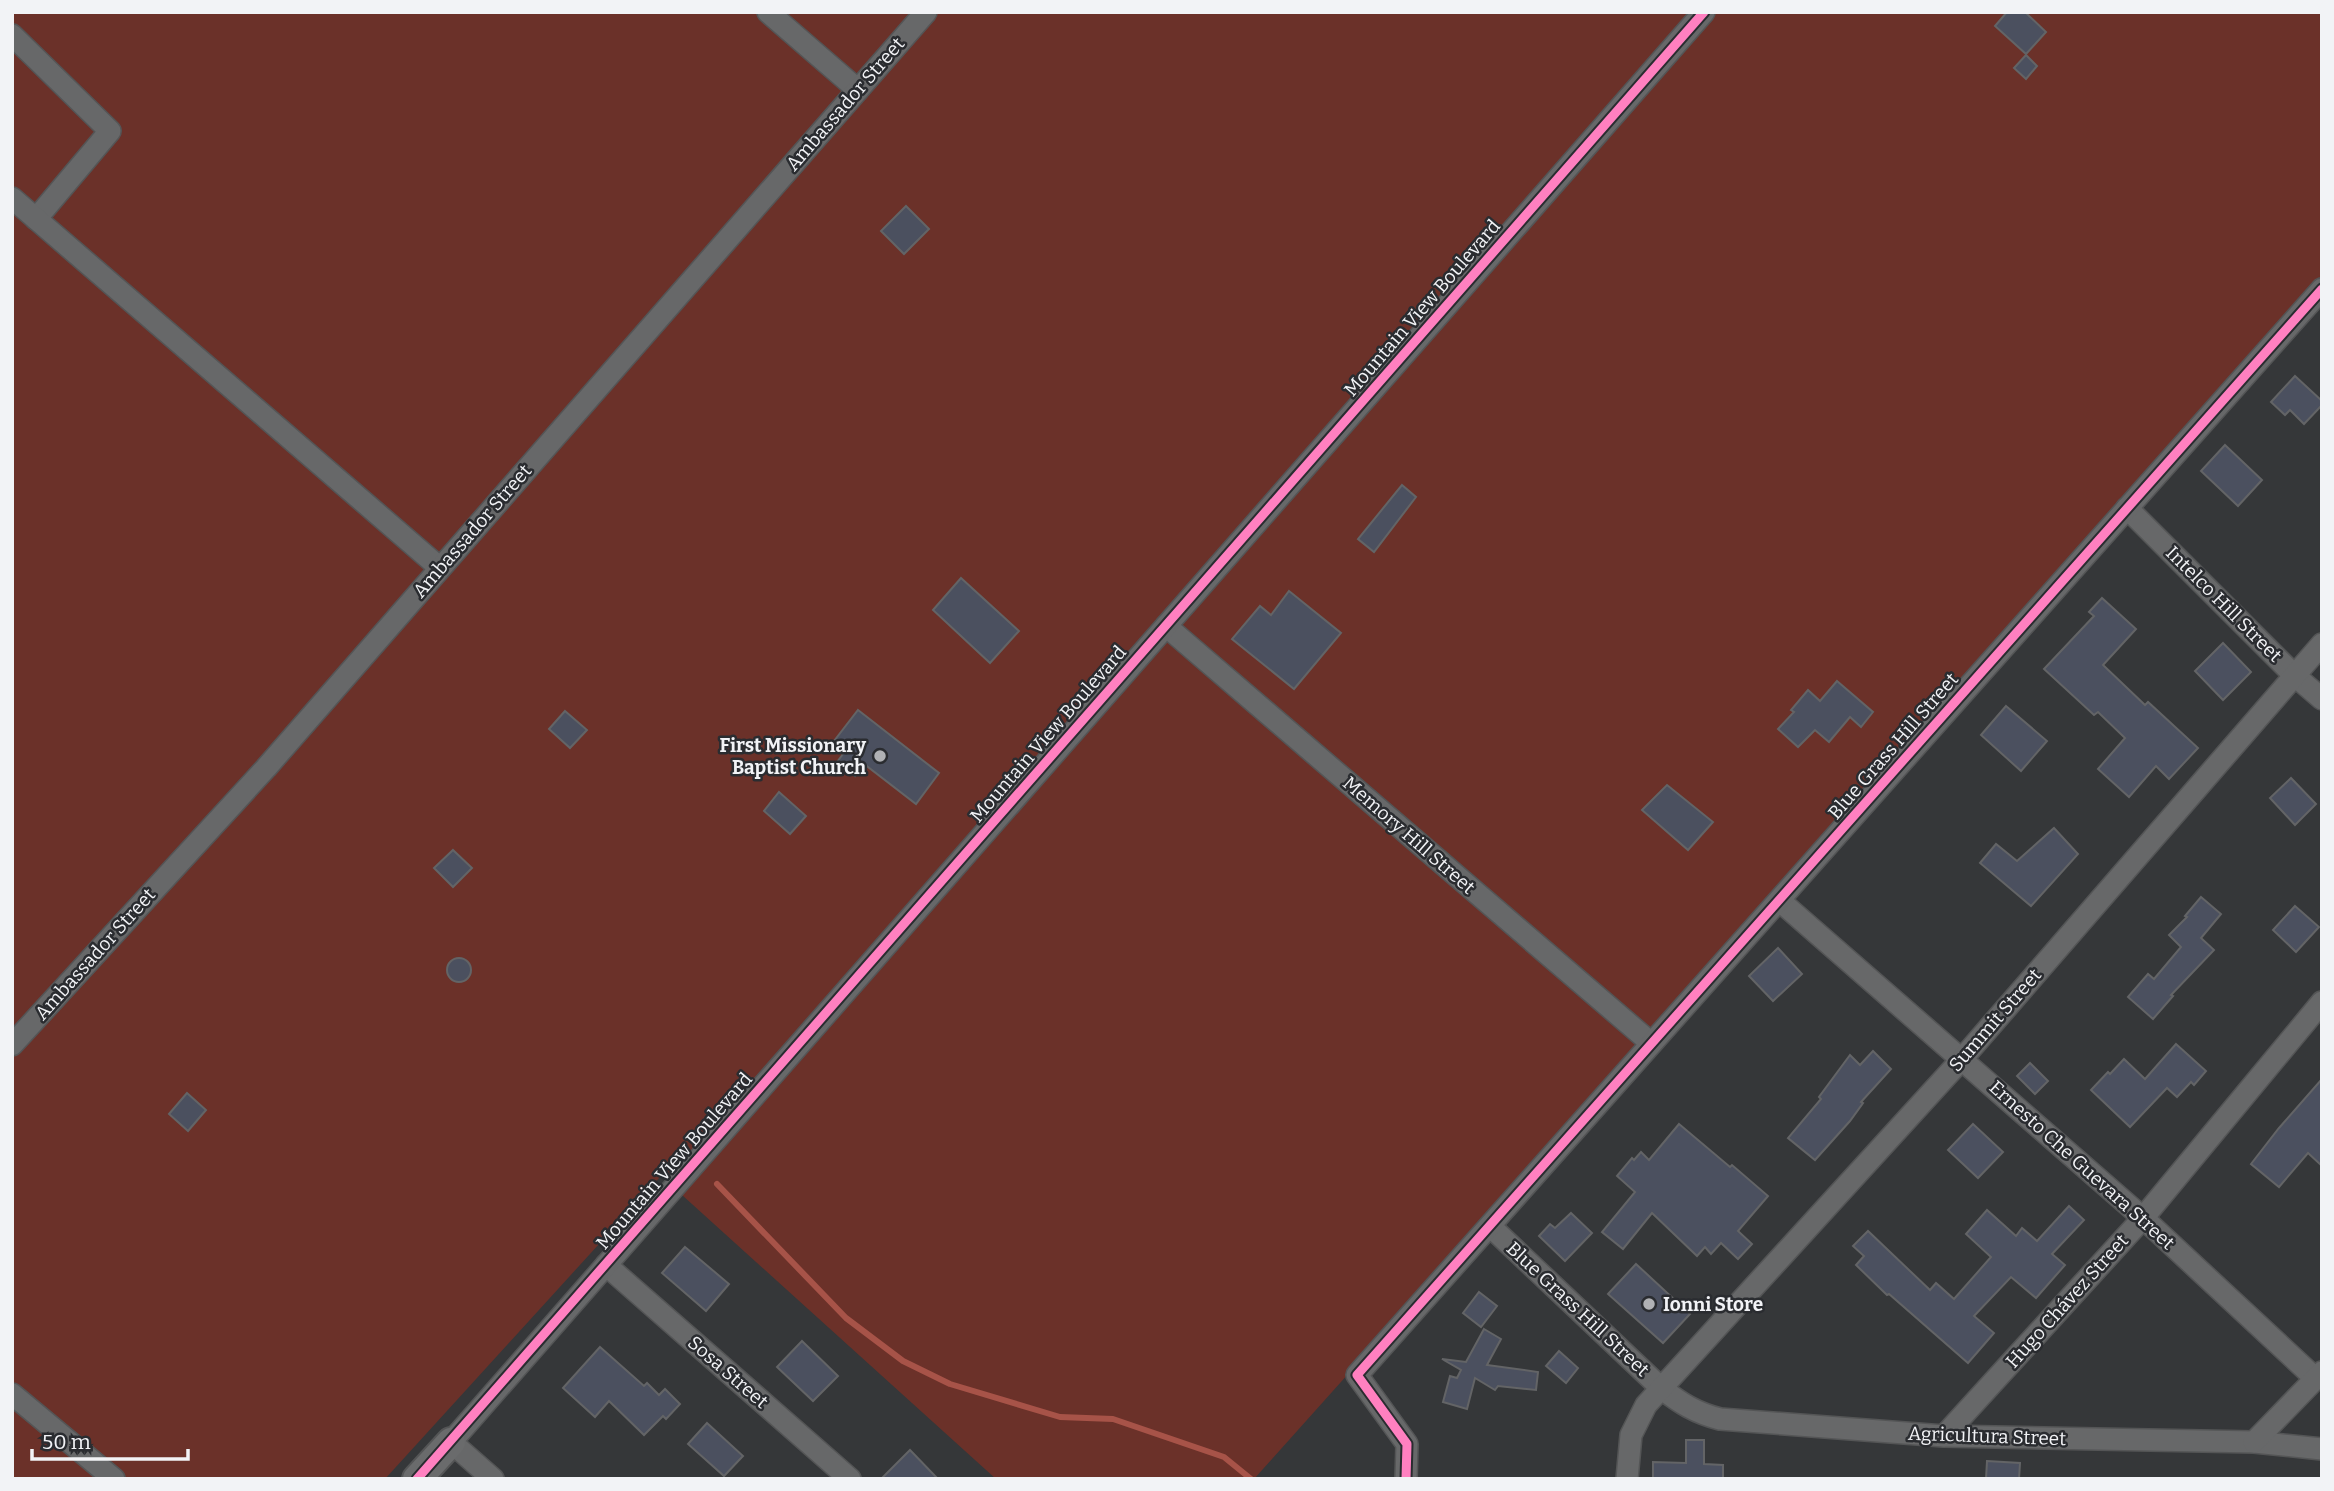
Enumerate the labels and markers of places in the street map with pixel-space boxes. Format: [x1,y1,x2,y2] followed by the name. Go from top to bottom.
[719,734,866,779] place label: First Missionary Baptist Church
[872,748,888,764] marker: First Missionary Baptist Church
[1663,1293,1763,1316] place label: Ionni Store
[1641,1296,1657,1312] marker: Ionni Store

